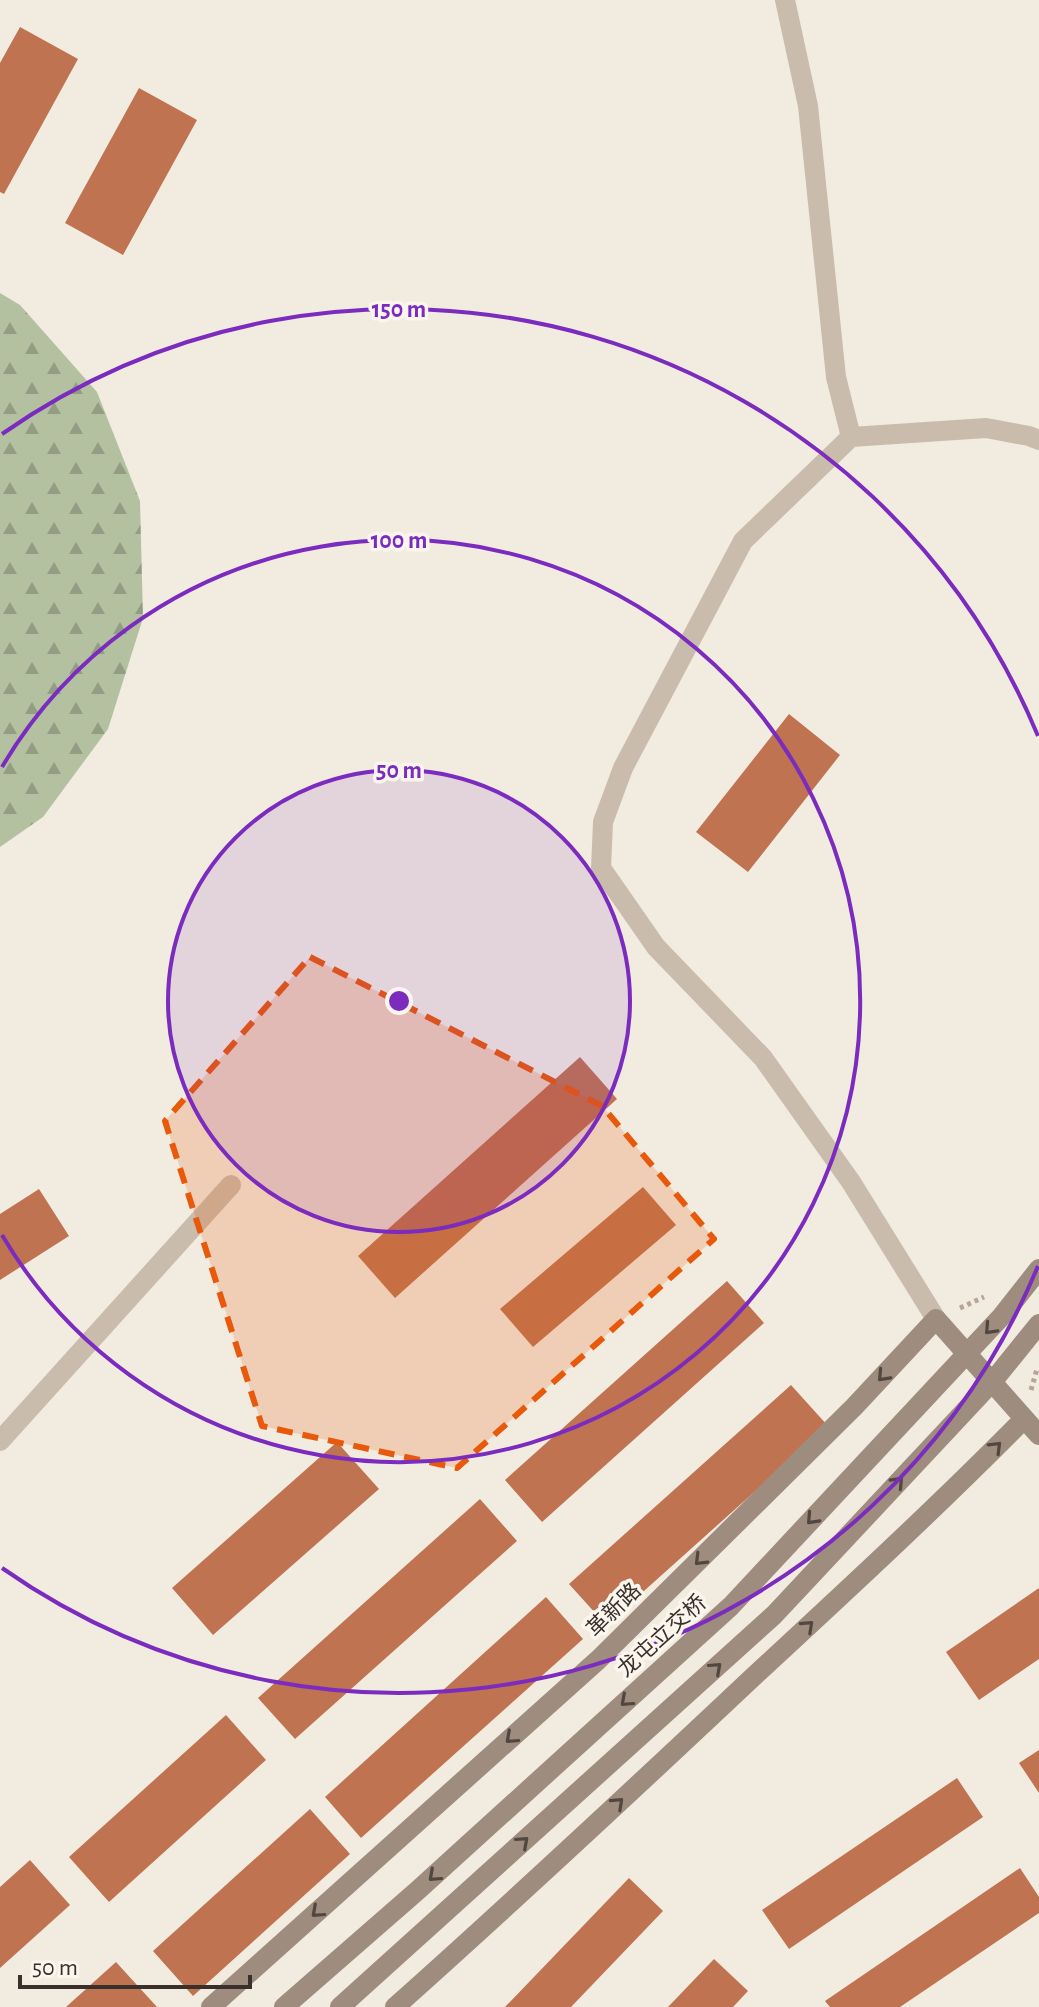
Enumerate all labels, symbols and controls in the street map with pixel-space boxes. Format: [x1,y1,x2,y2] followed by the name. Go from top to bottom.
[372,298,426,322] text: 150 m
[371,529,427,553] text: 100 m
[376,759,422,783] text: 50 m
[385,987,413,1015] centre of rings
[984,1320,999,1334] one-way arrow
[878,1367,893,1381] one-way arrow
[987,1442,1002,1456] one-way arrow
[889,1477,903,1492] one-way arrow
[807,1510,822,1524] one-way arrow
[695,1551,709,1565] one-way arrow
[582,1578,645,1641] street label: 革新路
[613,1590,710,1681] street label: 龙屯立交桥
[799,1620,813,1635] one-way arrow
[706,1663,721,1677] one-way arrow
[621,1691,636,1705] one-way arrow
[505,1729,520,1743] one-way arrow
[609,1798,623,1813] one-way arrow
[514,1838,529,1852] one-way arrow
[429,1866,443,1881] one-way arrow
[311,1902,326,1916] one-way arrow
[20,1939,250,1989] scale bar
[32,1956,78,1980] text: 50 m

